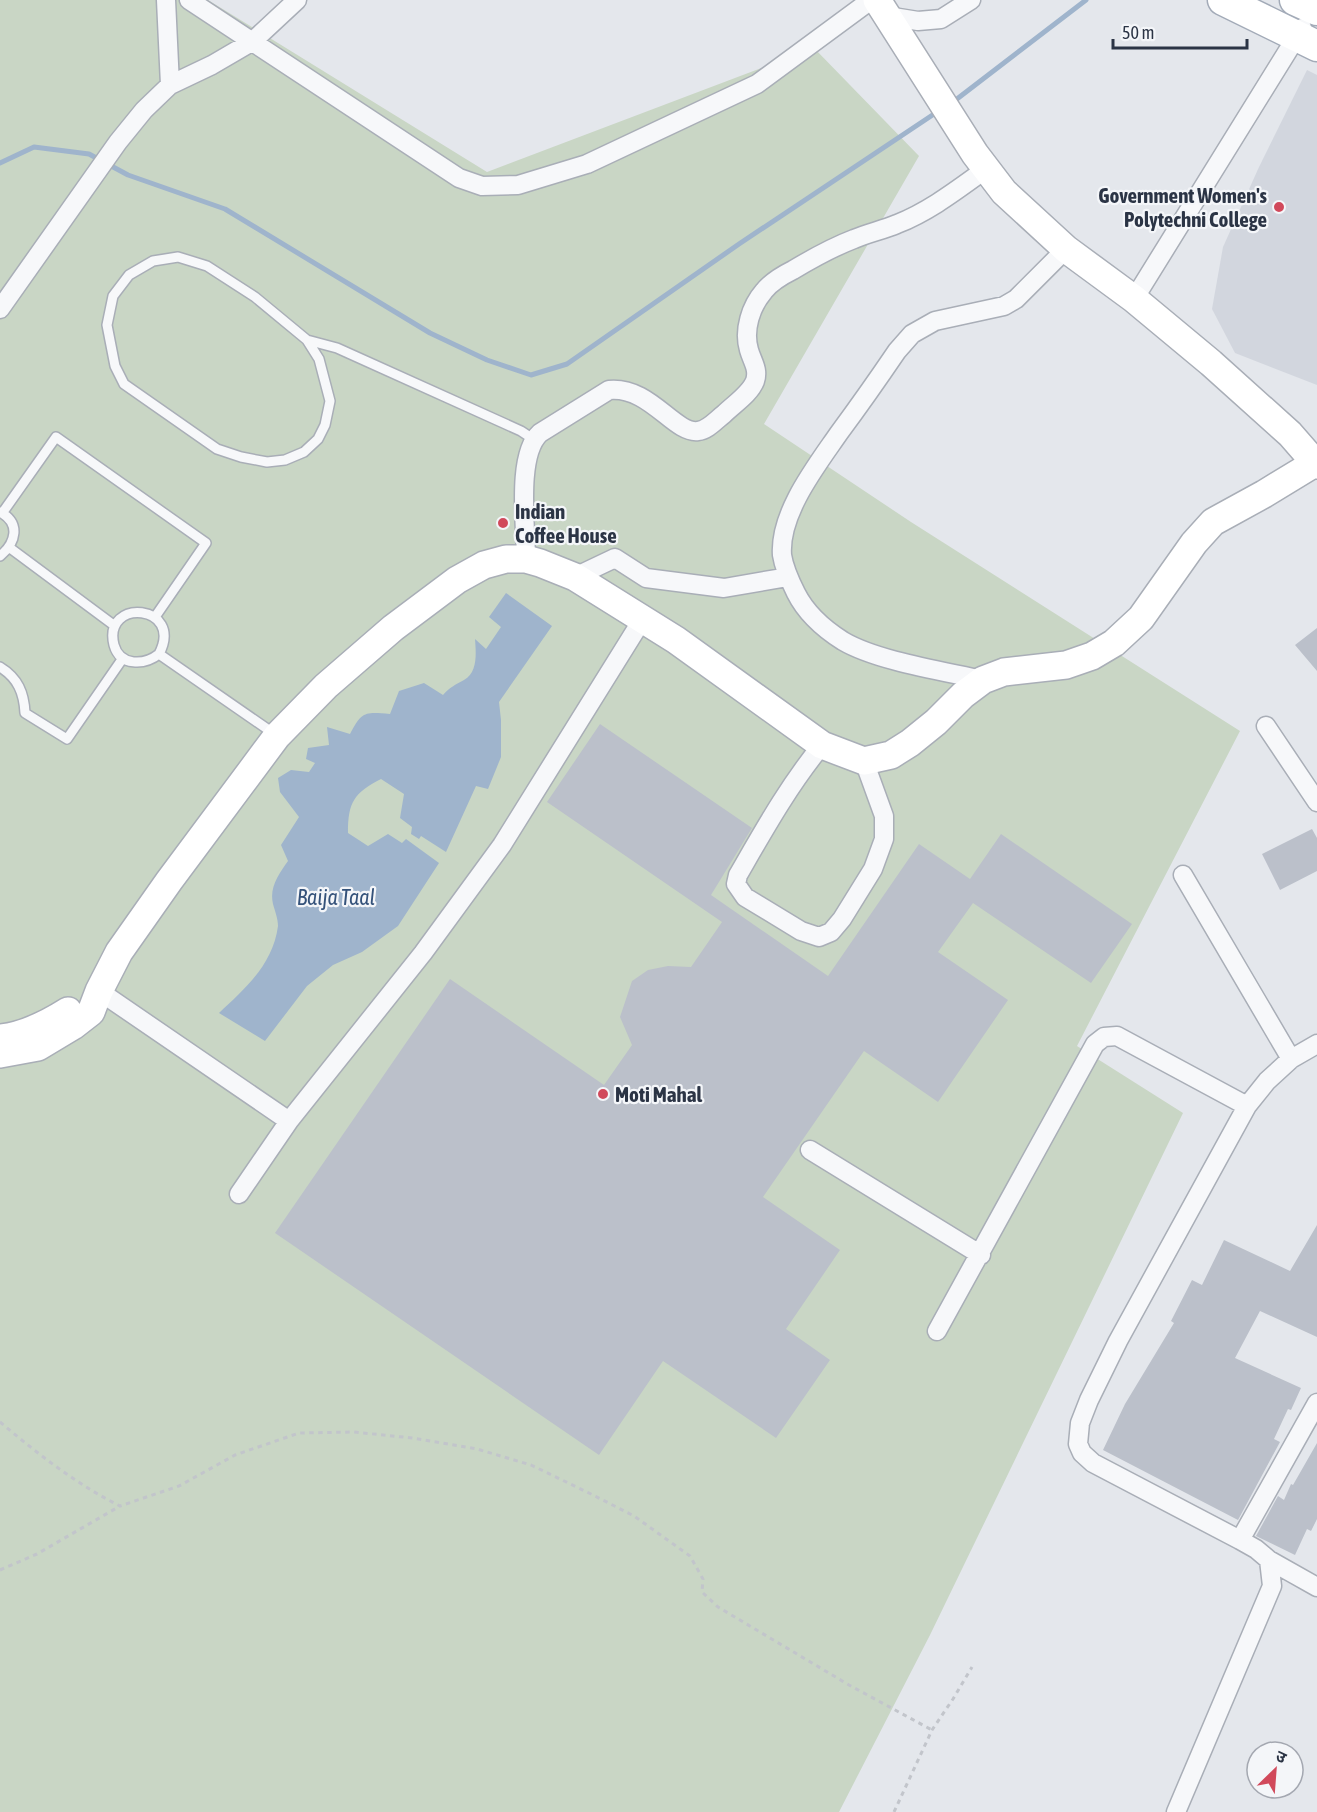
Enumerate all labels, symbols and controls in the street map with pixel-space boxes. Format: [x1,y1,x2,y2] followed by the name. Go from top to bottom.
[1113,12,1246,50] scale bar
[1122,22,1154,43] text: 50 m
[1098,183,1268,231] place label: Government Women's Polytechni College
[1272,200,1286,214] marker: Government Women's Polytechni College
[515,499,617,547] place label: Indian Coffee House
[496,516,510,530] marker: Indian Coffee House
[297,884,375,910] water label: Baija Taal
[615,1082,702,1106] place label: Moti Mahal
[596,1087,610,1101] marker: Moti Mahal
[1245,1740,1305,1800] north arrow
[1273,1746,1290,1767] text: उ

